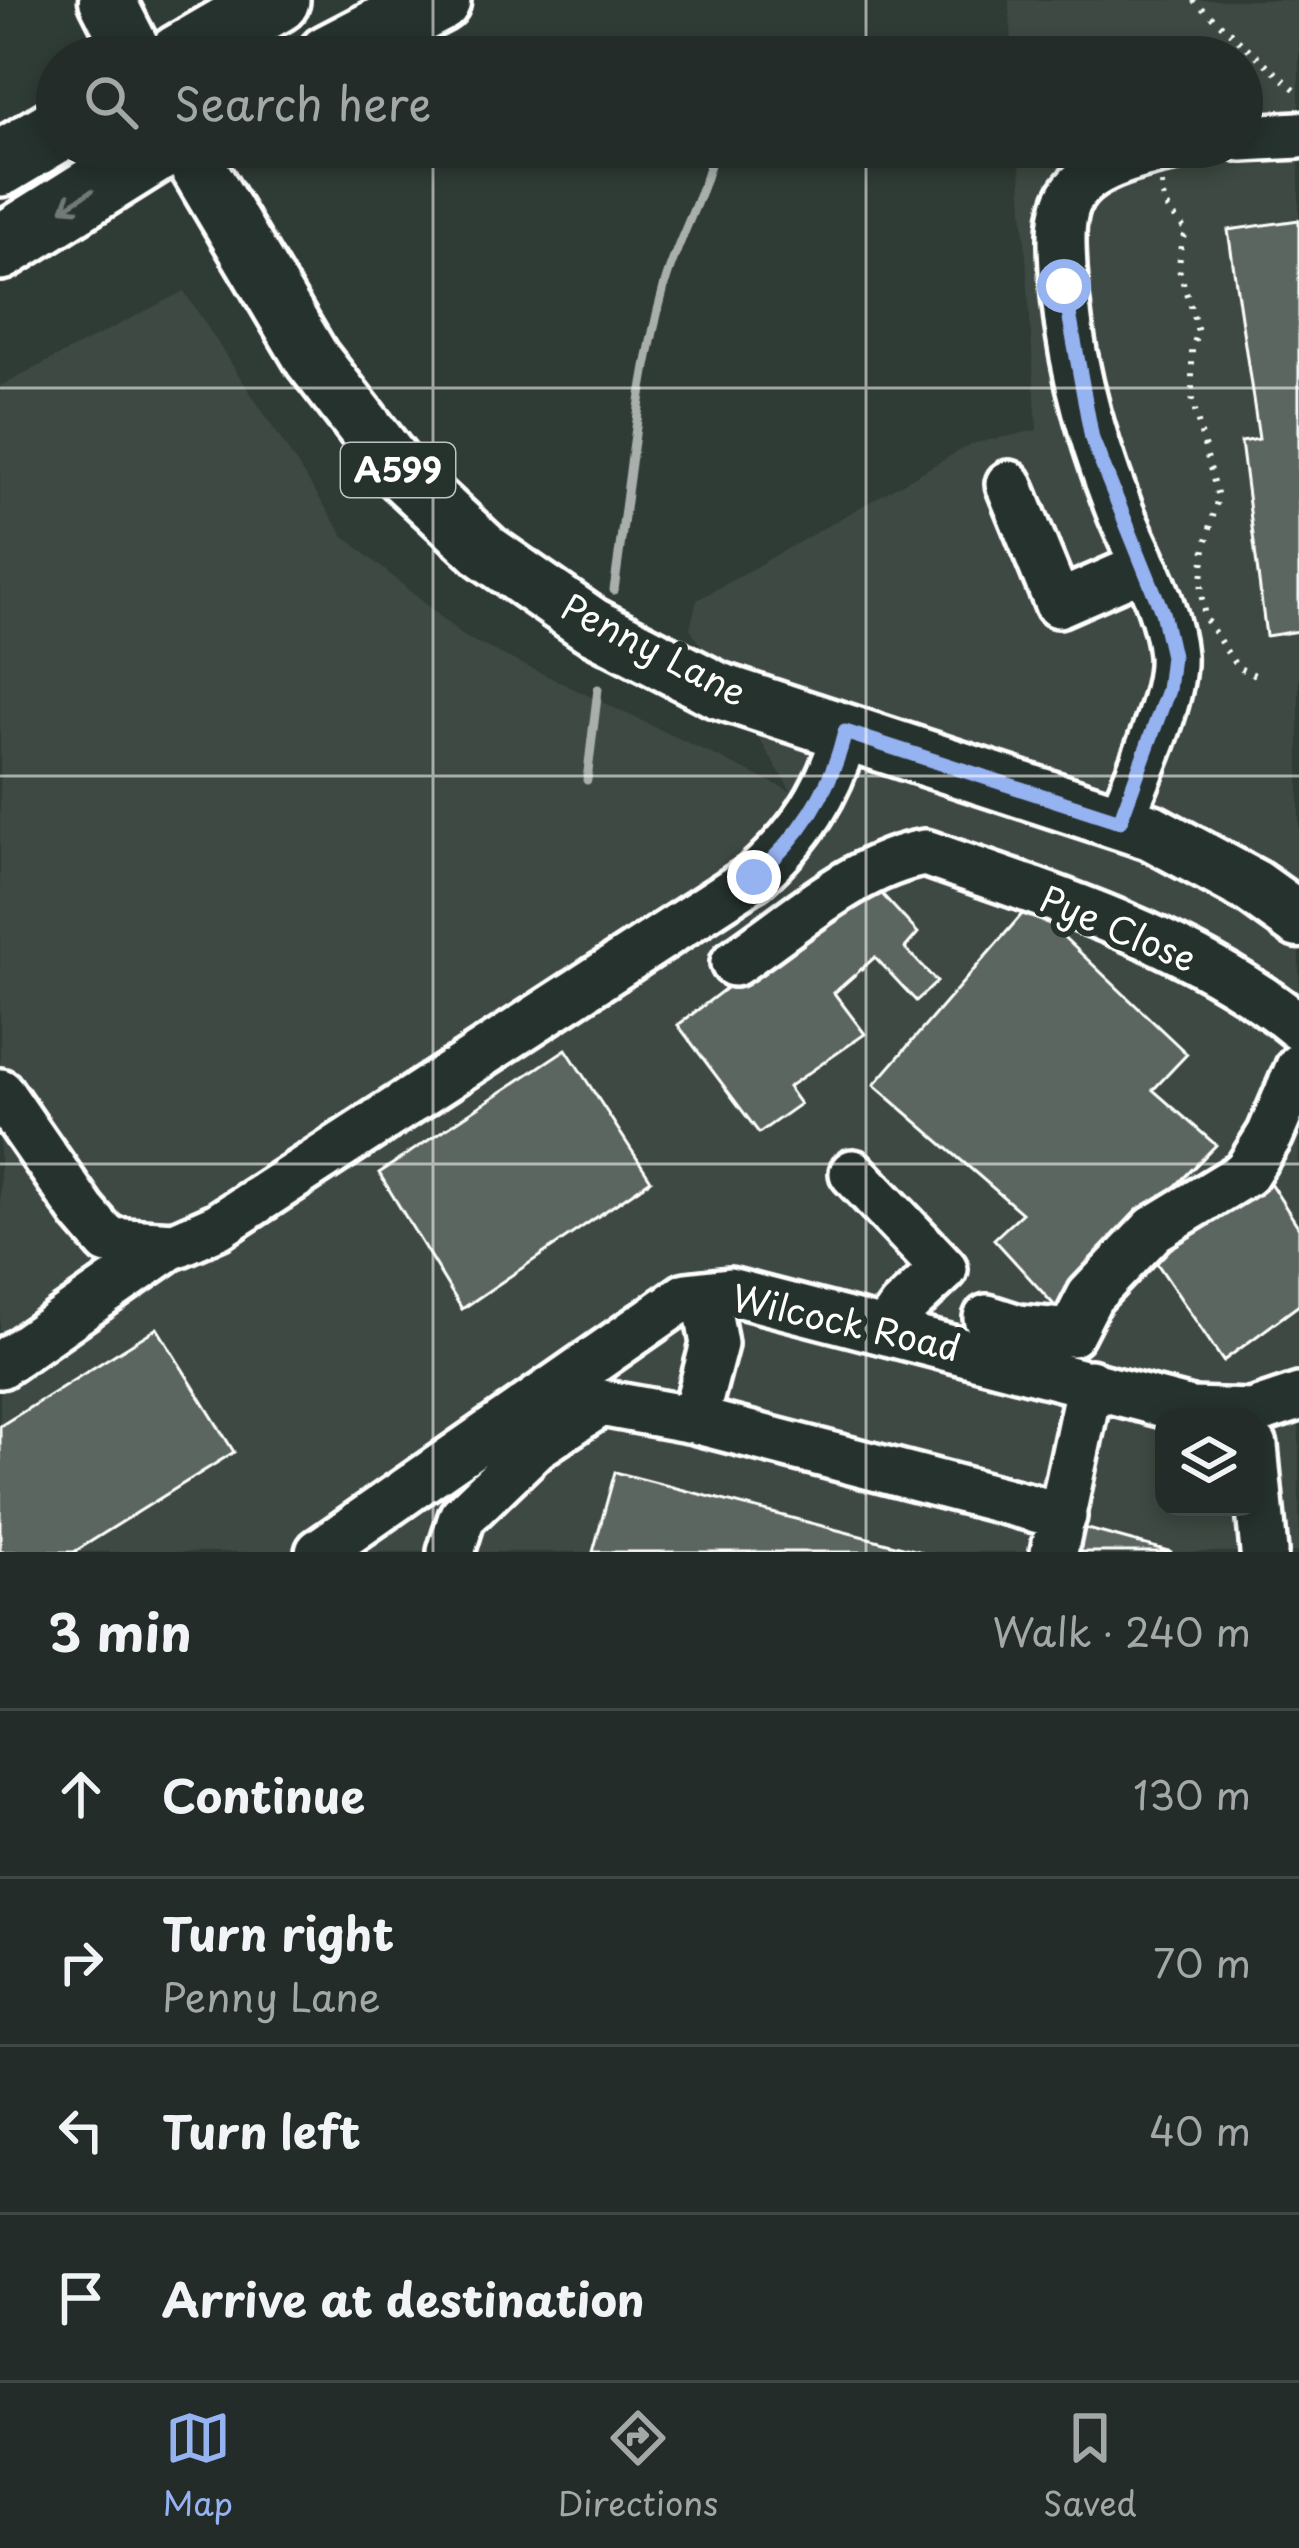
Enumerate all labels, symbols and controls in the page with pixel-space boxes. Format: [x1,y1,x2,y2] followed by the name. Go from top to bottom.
[36,36,1263,168] search box
[174,68,431,136] text: Search here
[78,69,144,135] icon: search
[60,188,94,212] one-way arrow
[1037,259,1091,313] route start
[341,443,455,497] road number: A599
[553,578,757,718] street label: Penny Lane
[727,850,781,904] route end
[1032,870,1205,984] street label: Pye Close
[727,1269,966,1374] street label: Wilcock Road
[1155,1408,1263,1516] map controls
[1155,1408,1263,1516] button: layers
[48,1592,192,1669] text: 3 min
[993,1601,1251,1660] text: Walk · 240 m
[162,1760,365,1828] text: Continue
[48,1761,114,1827] icon: ahead
[1133,1764,1251,1823] text: 130 m
[162,1898,394,1966] text: Turn right
[48,1929,114,1995] icon: right
[1153,1932,1251,1991] text: 70 m
[162,1966,381,2025] text: Penny Lane
[162,2096,361,2164] text: Turn left
[48,2097,114,2163] icon: left
[1149,2100,1251,2159] text: 40 m
[162,2264,645,2332] text: Arrive at destination
[48,2265,114,2331] icon: arrive
[162,2405,233,2527] tab: Map
[558,2405,718,2527] tab: Directions
[1043,2405,1137,2527] tab: Saved

